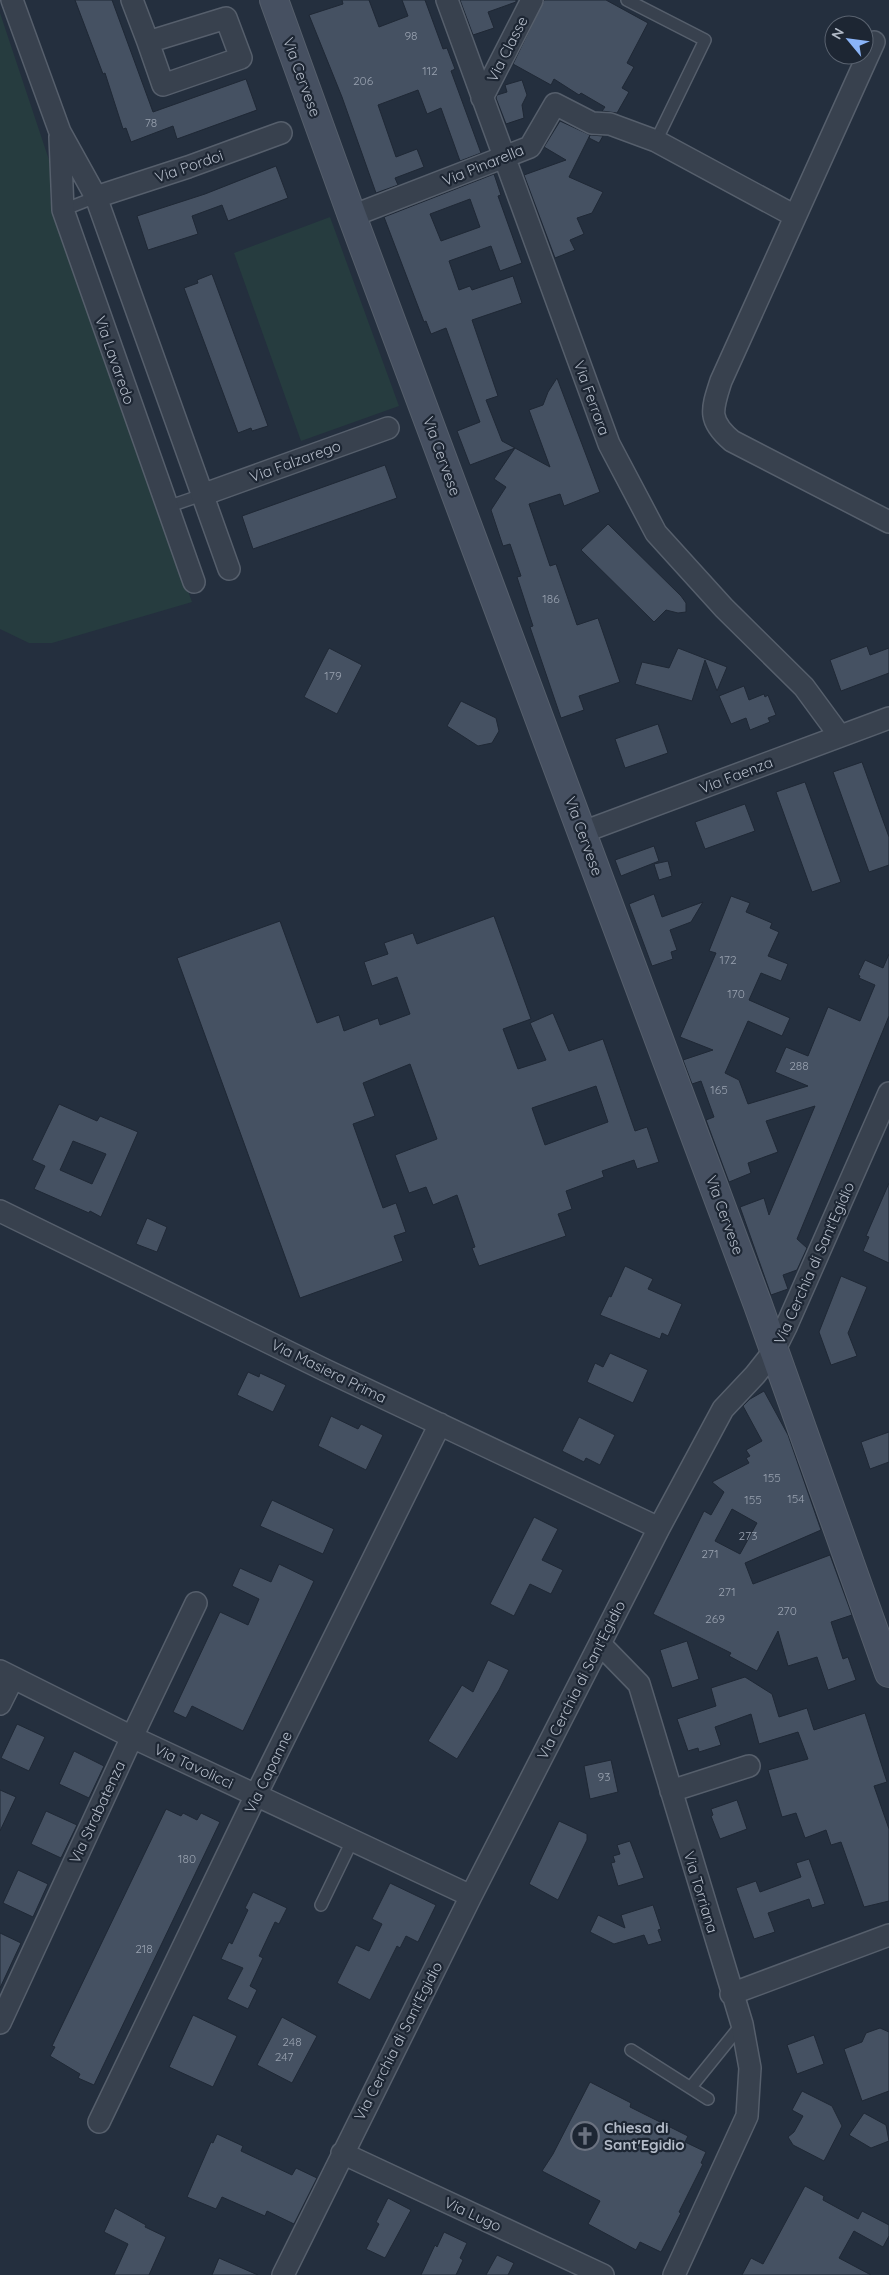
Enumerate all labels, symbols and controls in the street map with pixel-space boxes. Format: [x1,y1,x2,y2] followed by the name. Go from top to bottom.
[482,13,532,85] street label: Via Classe
[824,15,874,65] north arrow
[827,25,848,43] text: N
[404,28,418,43] house number: 98
[279,35,325,119] street label: Via Cervese
[422,63,438,78] house number: 112
[353,73,374,88] house number: 206
[145,115,157,130] house number: 78
[439,140,527,190] street label: Via Pinarella
[152,145,226,187] street label: Via Pordoi
[91,313,139,407] street label: Via Lavaredo
[570,358,614,438] street label: Via Ferrara
[419,414,465,498] street label: Via Cervese
[247,436,343,486] street label: Via Falzarego
[542,591,560,606] house number: 186
[324,668,342,683] house number: 179
[697,752,775,798] street label: Via Faenza
[561,794,607,878] street label: Via Cervese
[719,952,737,967] house number: 172
[727,986,745,1001] house number: 170
[789,1058,809,1073] house number: 288
[710,1082,728,1097] house number: 165
[702,1173,748,1257] street label: Via Cervese
[770,1179,858,1347] street label: Via Cerchia di Sant'Egidio
[268,1335,390,1407] street label: Via Masiera Prima
[763,1470,781,1485] house number: 155
[787,1491,805,1506] house number: 154
[744,1492,762,1507] house number: 155
[739,1528,757,1543] house number: 273
[701,1546,719,1561] house number: 271
[718,1584,736,1599] house number: 271
[533,1597,629,1763] street label: Via Cerchia di Sant'Egidio
[777,1603,797,1618] house number: 270
[705,1611,725,1626] house number: 269
[240,1728,296,1816] street label: Via Capanne
[151,1739,237,1793] street label: Via Tavolicci
[65,1758,129,1866] street label: Via Strabatenza
[598,1769,610,1784] house number: 93
[680,1849,722,1935] street label: Via Torriana
[178,1851,196,1866] house number: 180
[135,1941,153,1956] house number: 218
[350,1958,446,2124] street label: Via Cerchia di Sant'Egidio
[282,2034,302,2049] house number: 248
[275,2049,293,2064] house number: 247
[604,2118,685,2154] place label: Chiesa di Sant'Egidio
[570,2121,600,2151] church icon: Chiesa di Sant'Egidio
[441,2193,505,2235] street label: Via Lugo

